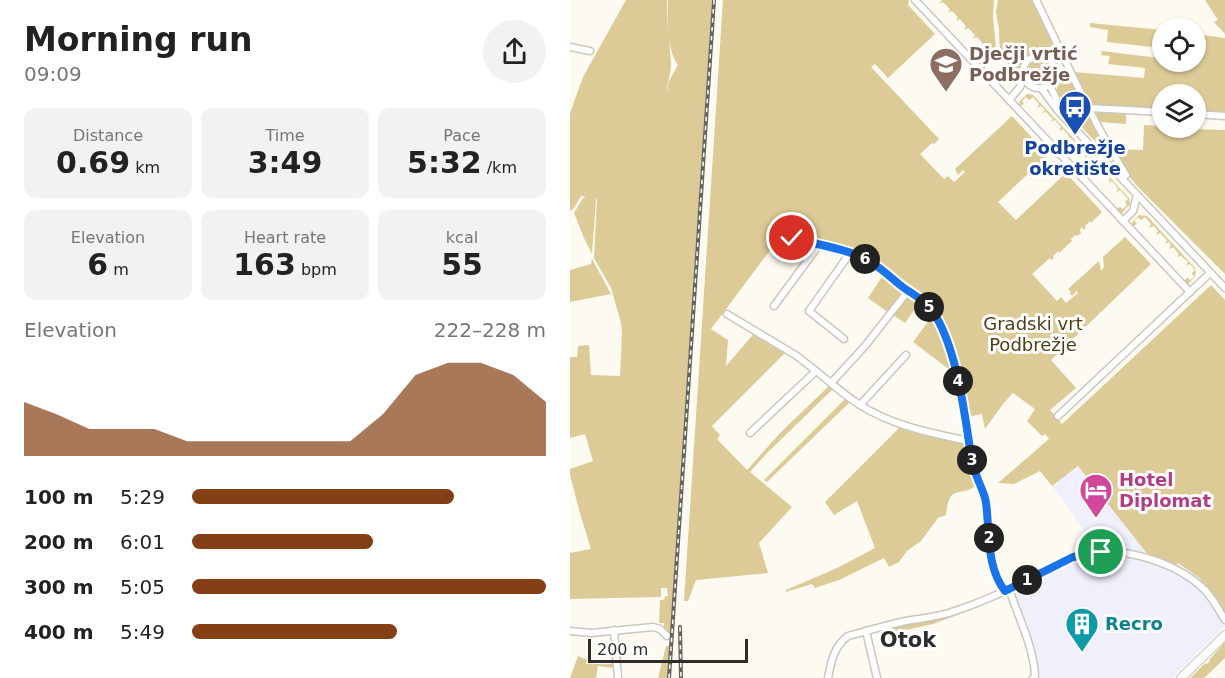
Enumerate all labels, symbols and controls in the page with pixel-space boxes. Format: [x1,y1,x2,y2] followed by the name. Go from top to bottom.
[1152,18,1206,138] map controls
[1152,18,1206,72] button: locate
[24,20,252,59] text: Morning run
[483,20,546,83] button: share
[969,43,1078,85] place label: Dječji vrtić Podbrežje
[928,46,964,93] school or university icon: Dječji vrtić Podbrežje
[24,62,82,86] text: 09:09
[1152,84,1206,138] button: layers
[1057,89,1093,136] bus stop icon: Podbrežje okretište
[73,126,143,145] text: Distance
[265,126,305,145] text: Time
[443,126,481,145] text: Pace
[1024,137,1126,179] place label: Podbrežje okretište
[56,145,130,180] text: 0.69
[248,145,322,180] text: 3:49
[407,145,482,180] text: 5:32
[130,158,160,177] text: km
[482,158,517,177] text: /km
[766,212,817,263] pin
[775,221,808,254] icon: check
[71,228,145,247] text: Elevation
[244,228,326,247] text: Heart rate
[446,228,478,247] text: kcal
[850,244,880,274] pin: 6
[87,247,108,282] text: 6
[233,247,296,282] text: 163
[441,247,483,282] text: 55
[859,249,871,268] text: 6
[108,260,129,279] text: m
[296,260,337,279] text: bpm
[914,292,944,322] pin: 5
[923,297,935,316] text: 5
[983,313,1083,355] park label: Gradski vrt Podbrežje
[24,318,117,342] text: Elevation
[434,318,546,342] text: 222–228 m
[943,366,973,396] pin: 4
[952,371,964,390] text: 4
[957,445,987,475] pin: 3
[966,450,978,469] text: 3
[1119,469,1211,511] place label: Hotel Diplomat
[1078,472,1114,519] hotel icon: Hotel Diplomat
[24,485,94,509] text: 100 m
[120,485,165,509] text: 5:29
[974,523,1004,553] pin: 2
[1075,526,1126,577] pin
[983,528,995,547] text: 2
[24,530,94,554] text: 200 m
[120,530,165,554] text: 6:01
[1084,535,1117,568] icon: arrive
[1012,565,1042,595] pin: 1
[1021,570,1033,589] text: 1
[24,575,94,599] text: 300 m
[120,575,165,599] text: 5:05
[1064,606,1100,653] building icon: Recro
[1105,613,1163,634] place label: Recro
[24,620,94,644] text: 400 m
[120,620,165,644] text: 5:49
[880,628,937,652] district label: Otok
[588,636,748,664] scale bar
[597,640,648,659] text: 200 m

